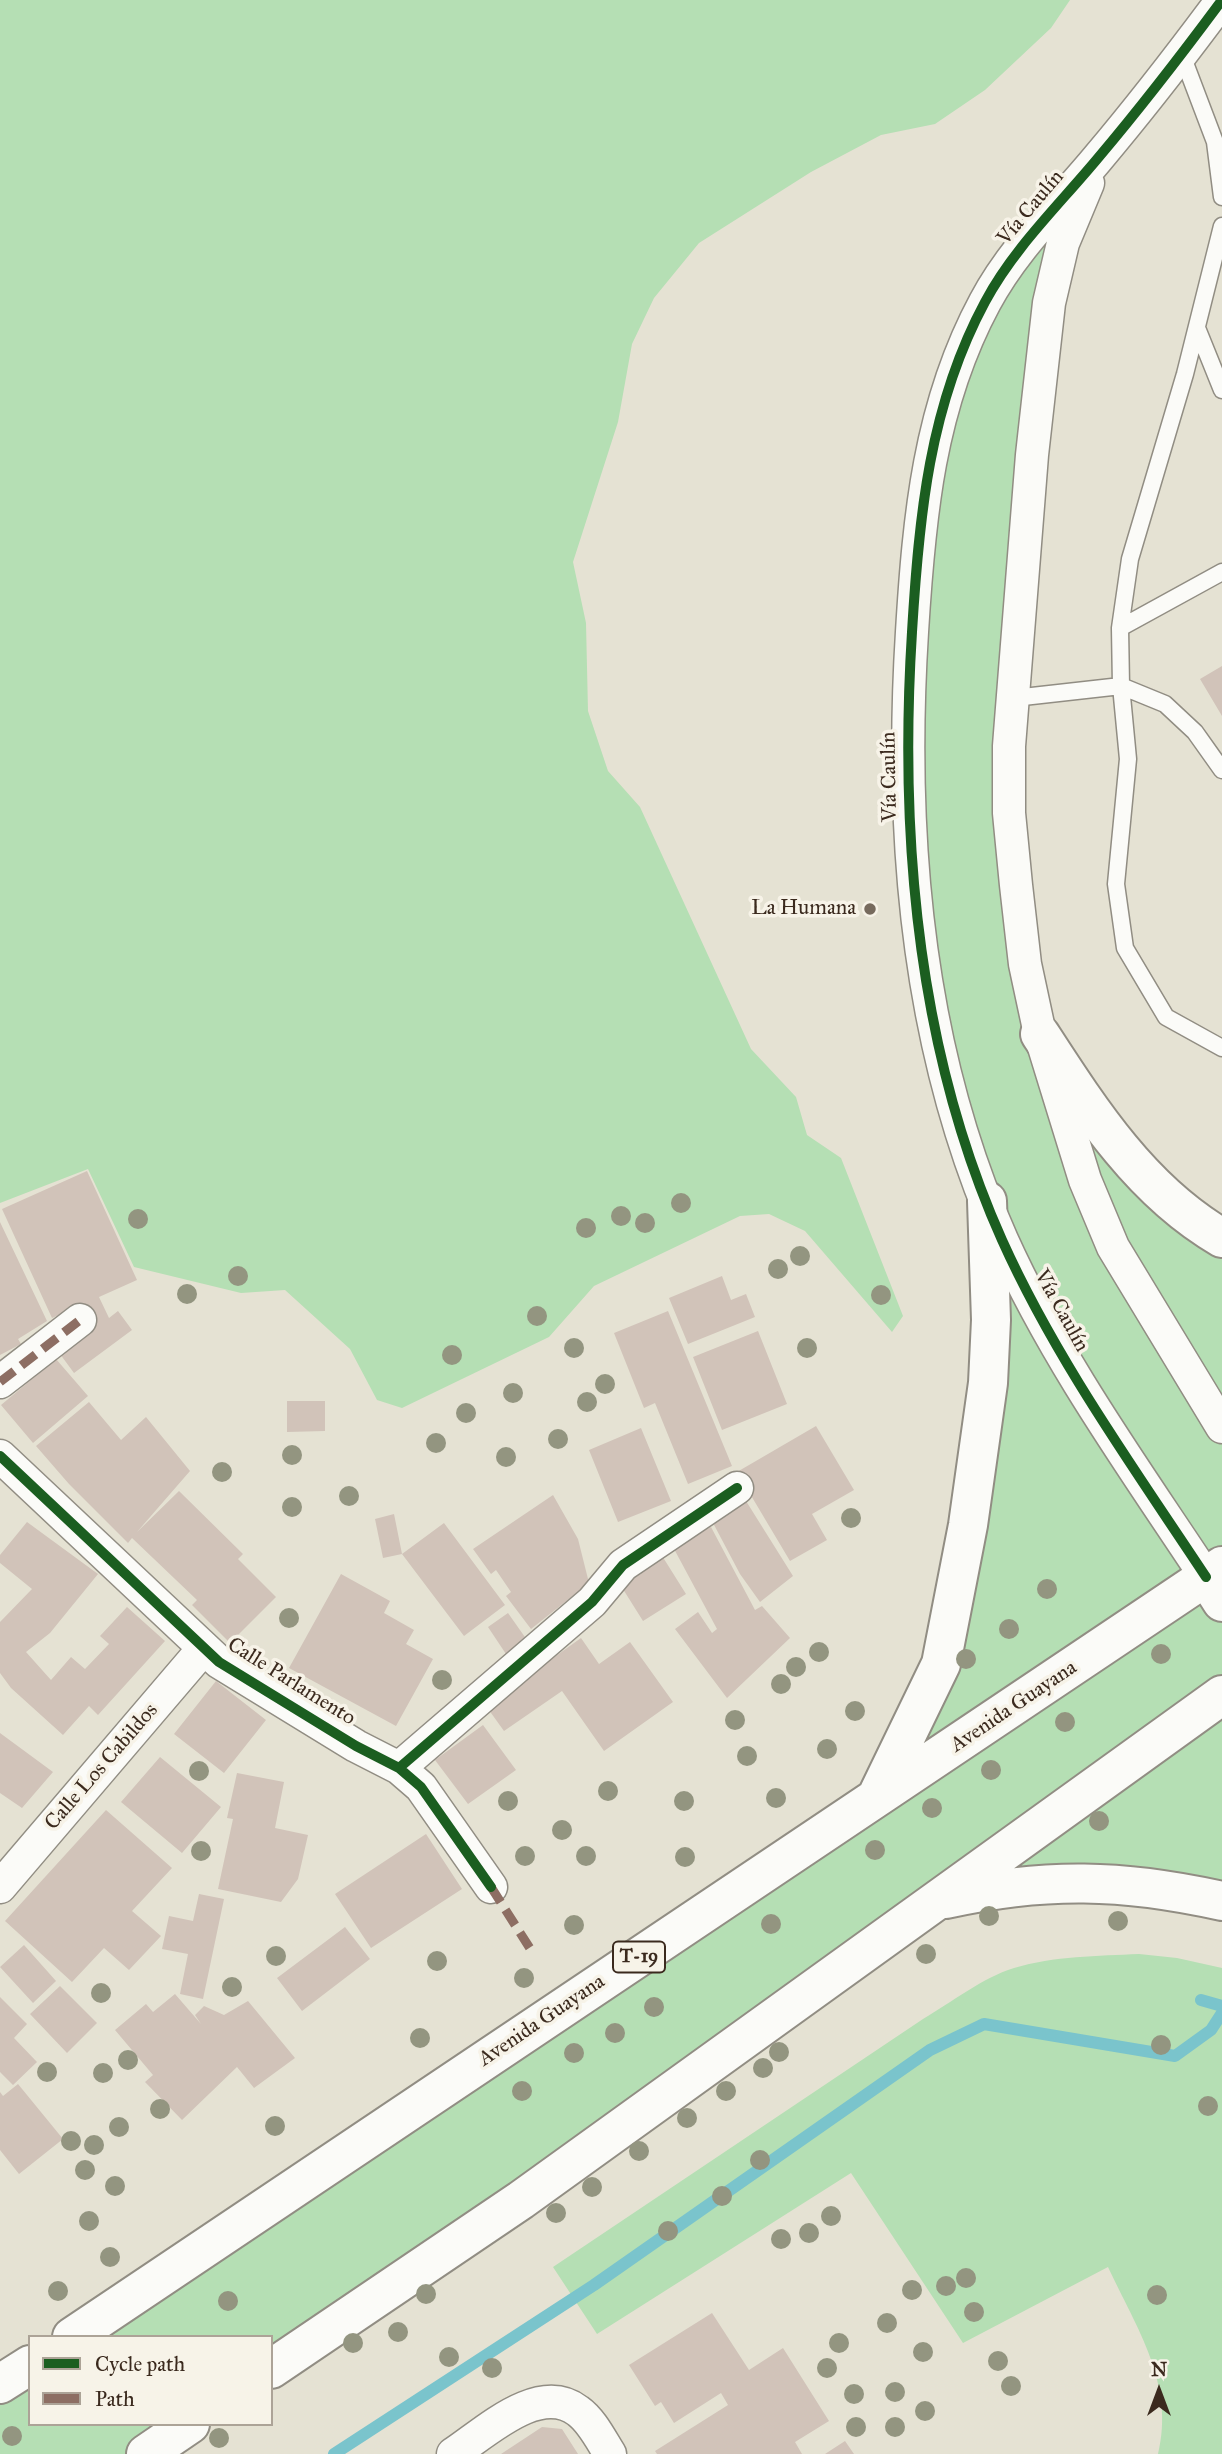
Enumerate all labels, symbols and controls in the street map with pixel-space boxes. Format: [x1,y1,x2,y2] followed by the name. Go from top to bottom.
[992,165,1070,251] street label: Vía Caulín
[877,732,903,822] street label: Vía Caulín
[751,896,856,922] place label: La Humana
[862,901,878,917] marker: La Humana
[1028,1265,1094,1357] street label: Vía Caulín
[222,1633,360,1731] street label: Calle Parlamento
[946,1655,1082,1759] street label: Avenida Guayana
[40,1698,164,1836] street label: Calle Los Cabildos
[613,1941,665,1972] road number: T-19
[474,1969,610,2073] street label: Avenida Guayana
[28,2335,273,2426] legend
[95,2351,185,2377] text: Cycle path
[1124,2356,1194,2426] north arrow
[1151,2358,1167,2381] text: N
[95,2386,135,2412] text: Path

